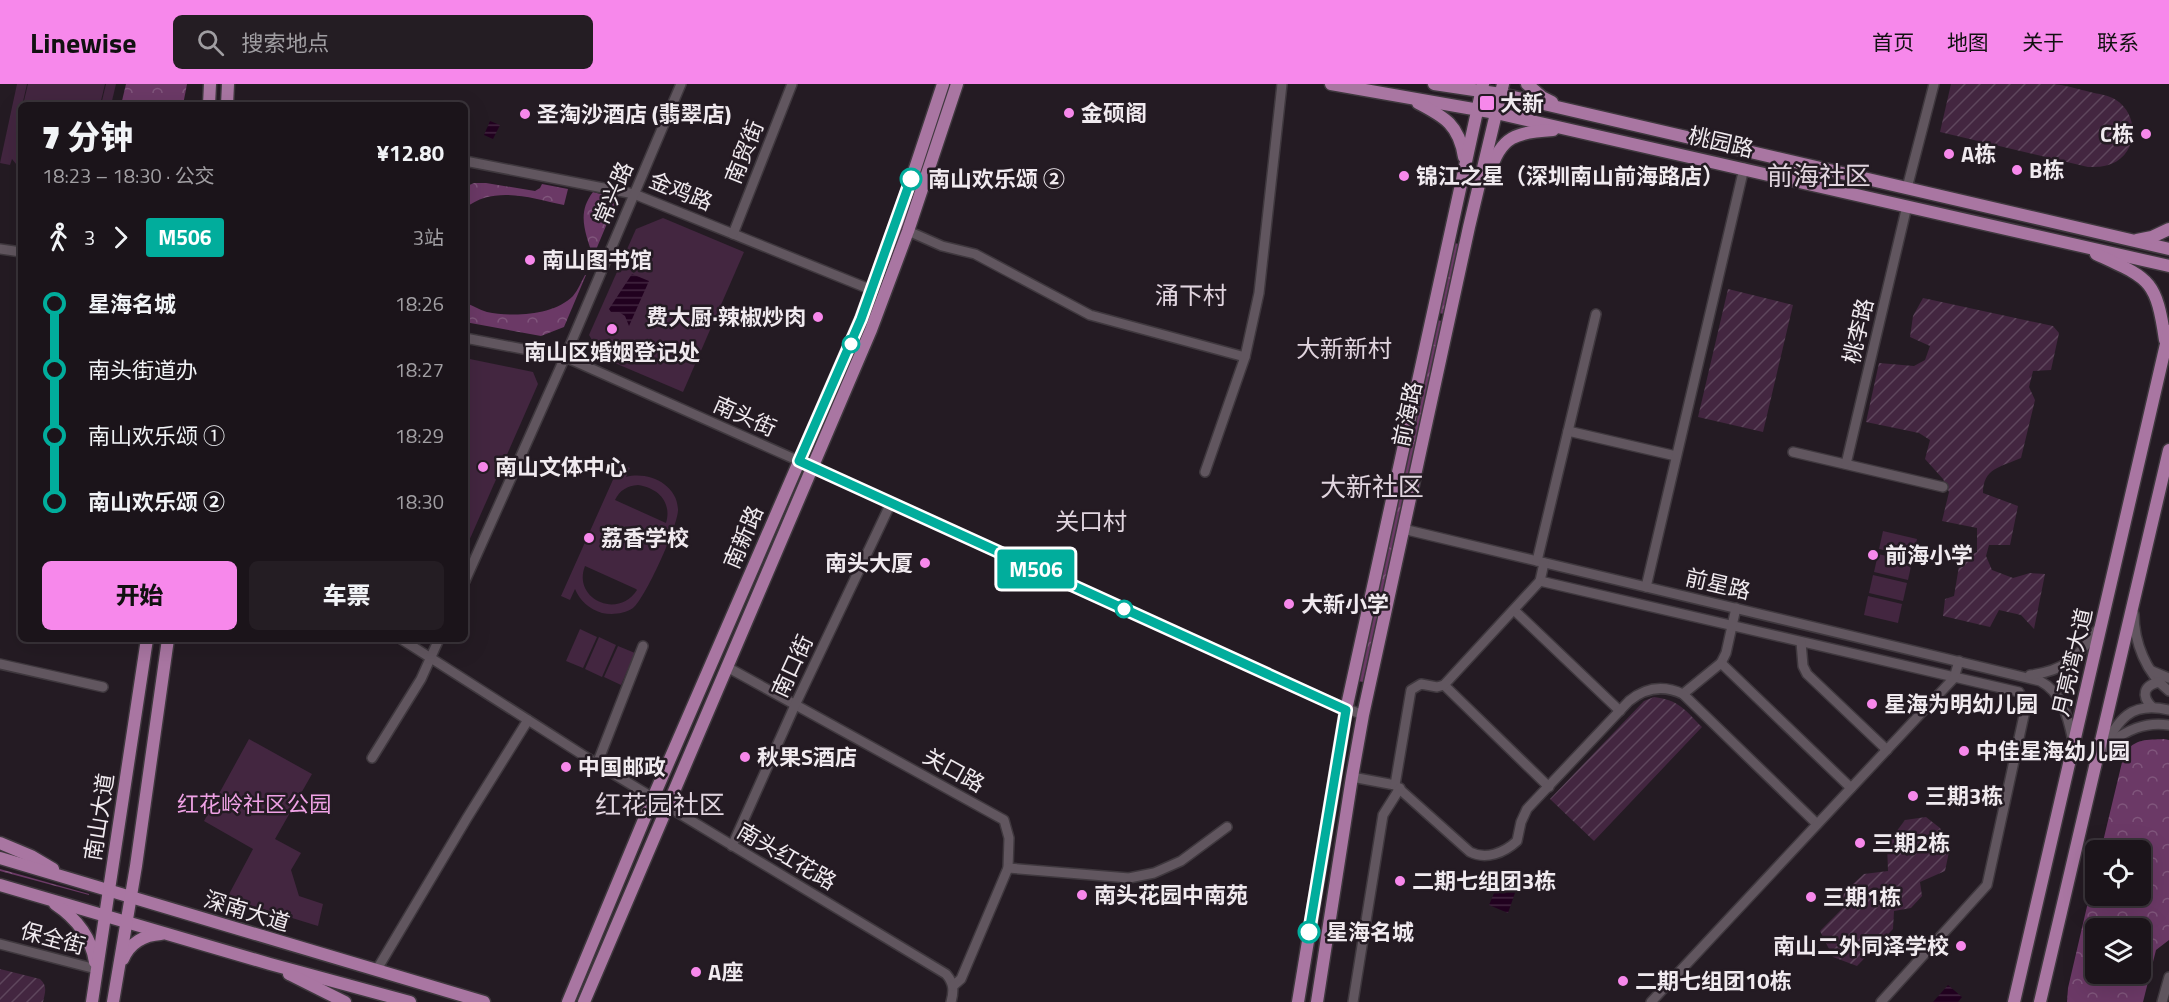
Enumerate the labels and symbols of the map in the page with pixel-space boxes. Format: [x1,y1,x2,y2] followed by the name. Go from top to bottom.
[1500,86,1544,120] place label: 大新
[1478,94,1496,112] marker: 大新
[1081,96,1147,130] place label: 金硕阁
[537,97,731,131] place label: 圣淘沙酒店 (翡翠店)
[1062,106,1076,120] marker: 金硕阁
[518,107,532,121] marker: 圣淘沙酒店 (翡翠店)
[716,115,772,189] street label: 南贸街
[2100,117,2134,151] place label: C栋
[1685,118,1757,166] street label: 桃园路
[2139,127,2153,141] marker: C栋
[1961,137,1996,171] place label: A栋
[1942,147,1956,161] marker: A栋
[2029,153,2064,187] place label: B栋
[584,156,642,230] street label: 常兴路
[1767,156,1871,195] district label: 前海社区
[1416,159,1724,193] place label: 锦江之星（深圳南山前海路店）
[928,162,1065,196] place label: 南山欢乐颂 ②
[644,163,718,219] street label: 金鸡路
[2010,163,2024,177] marker: B栋
[900,168,922,190] marker: 南山欢乐颂 ②
[1397,169,1411,183] marker: 锦江之星（深圳南山前海路店）
[542,243,652,277] place label: 南山图书馆
[523,253,537,267] marker: 南山图书馆
[1155,277,1227,313] district label: 涌下村
[1834,295,1882,367] street label: 桃李路
[646,300,806,334] place label: 费大厨·辣椒炒肉
[811,310,825,324] marker: 费大厨·辣椒炒肉
[605,322,619,336] marker: 南山区婚姻登记处
[1296,330,1392,366] district label: 大新新村
[524,335,700,369] place label: 南山区婚姻登记处
[842,335,860,353] unlabelled marker
[1384,378,1430,450] street label: 前海路
[708,387,782,445] street label: 南头街
[495,450,627,484] place label: 南山文体中心
[476,460,490,474] marker: 南山文体中心
[1320,467,1424,506] district label: 大新社区
[714,500,772,574] street label: 南新路
[1055,503,1127,539] district label: 关口村
[601,521,689,555] place label: 荔香学校
[582,531,596,545] marker: 荔香学校
[1885,538,1973,572] place label: 前海小学
[825,546,913,580] place label: 南头大厦
[1866,548,1880,562] marker: 前海小学
[994,550,1078,588] line badge: M506
[918,556,932,570] marker: 南头大厦
[1682,560,1754,608] street label: 前星路
[1301,587,1389,621] place label: 大新小学
[1282,597,1296,611] marker: 大新小学
[1115,600,1133,618] unlabelled marker
[2043,605,2101,719] street label: 月亮湾大道
[763,629,821,703] street label: 南口街
[1884,687,2038,721] place label: 星海为明幼儿园
[1865,697,1879,711] marker: 星海为明幼儿园
[1976,734,2130,768] place label: 中佳星海幼儿园
[917,739,991,801] street label: 关口路
[757,740,857,774] place label: 秋果S酒店
[1957,744,1971,758] marker: 中佳星海幼儿园
[578,750,666,784] place label: 中国邮政
[738,750,752,764] marker: 秋果S酒店
[559,760,573,774] marker: 中国邮政
[75,771,123,863] street label: 南山大道
[1925,779,2003,813] place label: 三期3栋
[595,785,725,824] district label: 红花园社区
[177,787,331,821] park label: 红花岭社区公园
[1906,789,1920,803] marker: 三期3栋
[731,814,843,898] street label: 南头红花路
[1872,826,1950,860] place label: 三期2栋
[1853,836,1867,850] marker: 三期2栋
[1412,864,1556,898] place label: 二期七组团3栋
[1393,874,1407,888] marker: 二期七组团3栋
[1094,878,1248,912] place label: 南头花园中南苑
[1823,880,1901,914] place label: 三期1栋
[200,882,294,940] street label: 深南大道
[1075,888,1089,902] marker: 南头花园中南苑
[1804,890,1818,904] marker: 三期1栋
[17,913,89,963] street label: 保全街
[1326,915,1414,949] place label: 星海名城
[1298,921,1320,943] marker: 星海名城
[1773,929,1949,963] place label: 南山二外同泽学校
[1954,939,1968,953] marker: 南山二外同泽学校
[708,955,743,989] place label: A座
[1635,964,1792,998] place label: 二期七组团10栋
[689,965,703,979] marker: A座
[1616,974,1630,988] marker: 二期七组团10栋

